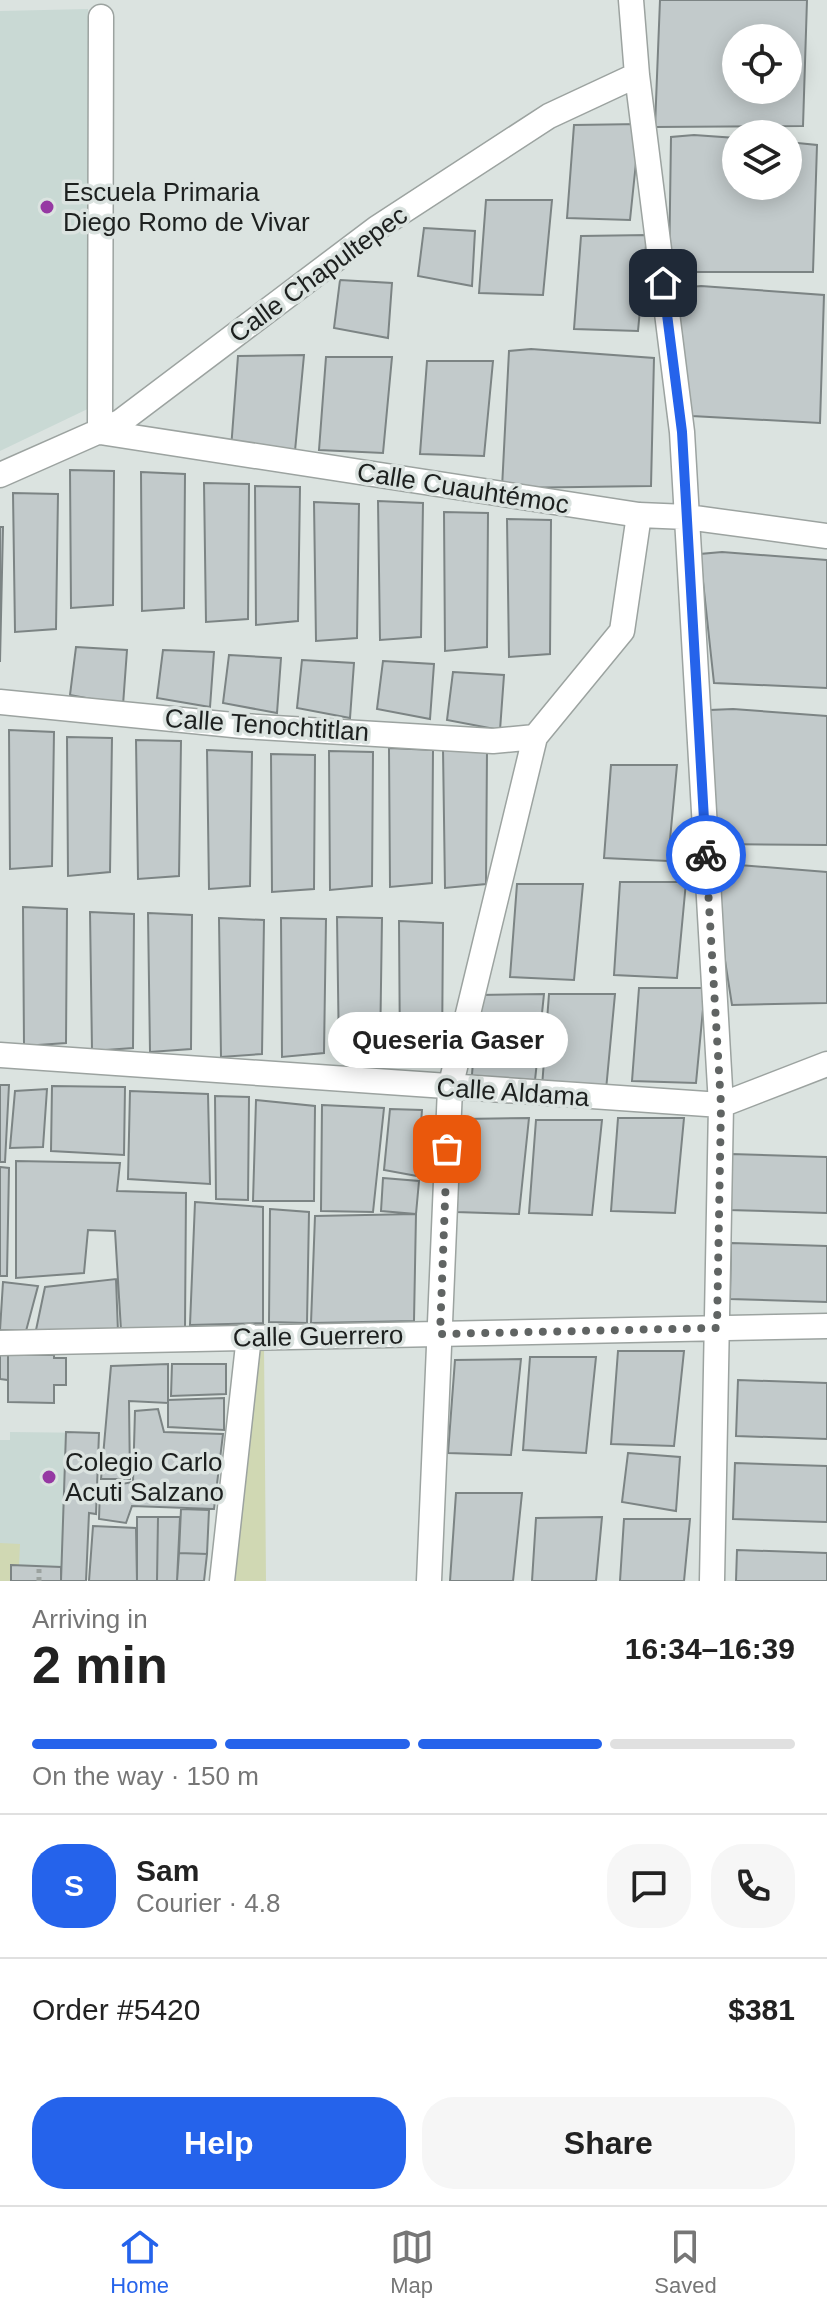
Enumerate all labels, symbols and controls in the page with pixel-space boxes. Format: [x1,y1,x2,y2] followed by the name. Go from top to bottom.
[722,24,802,200] map controls
[722,24,802,104] button: locate
[722,120,802,200] button: layers
[63,177,310,237] place label: Escuela Primaria Diego Romo de Vivar
[38,198,56,216] marker: Escuela Primaria Diego Romo de Vivar
[223,199,413,349] street label: Calle Chapultepec
[629,249,697,317] pin
[641,261,685,305] icon: home
[355,456,571,520] street label: Calle Cuauhtémoc
[164,703,370,747] street label: Calle Tenochtitlan
[666,815,746,895] courier
[684,833,728,877] icon: bike
[327,1013,567,1069] callout: Queseria Gaser
[352,1025,544,1055] text: Queseria Gaser
[436,1072,591,1112] street label: Calle Aldama
[413,1115,481,1183] pin
[425,1127,469,1171] icon: bag
[232,1320,404,1352] street label: Calle Guerrero
[65,1447,224,1507] place label: Colegio Carlo Acuti Salzano
[40,1468,58,1486] marker: Colegio Carlo Acuti Salzano
[32,1604,148,1634] text: Arriving in
[625,1632,795,1665] text: 16:34–16:39
[32,1636,168,1694] text: 2 min
[32,1761,259,1791] text: On the way · 150 m
[607,1844,691,1928] button: chat
[711,1844,795,1928] button: phone
[136,1854,199,1887] text: Sam
[64,1869,84,1902] text: S
[136,1888,281,1918] text: Courier · 4.8
[32,1993,200,2026] text: Order #5420
[728,1993,795,2026] text: $381
[32,2097,406,2189] button: Help
[422,2097,795,2189] button: Share
[110,2225,169,2299] tab: Home
[390,2225,434,2299] tab: Map
[654,2225,717,2299] tab: Saved

